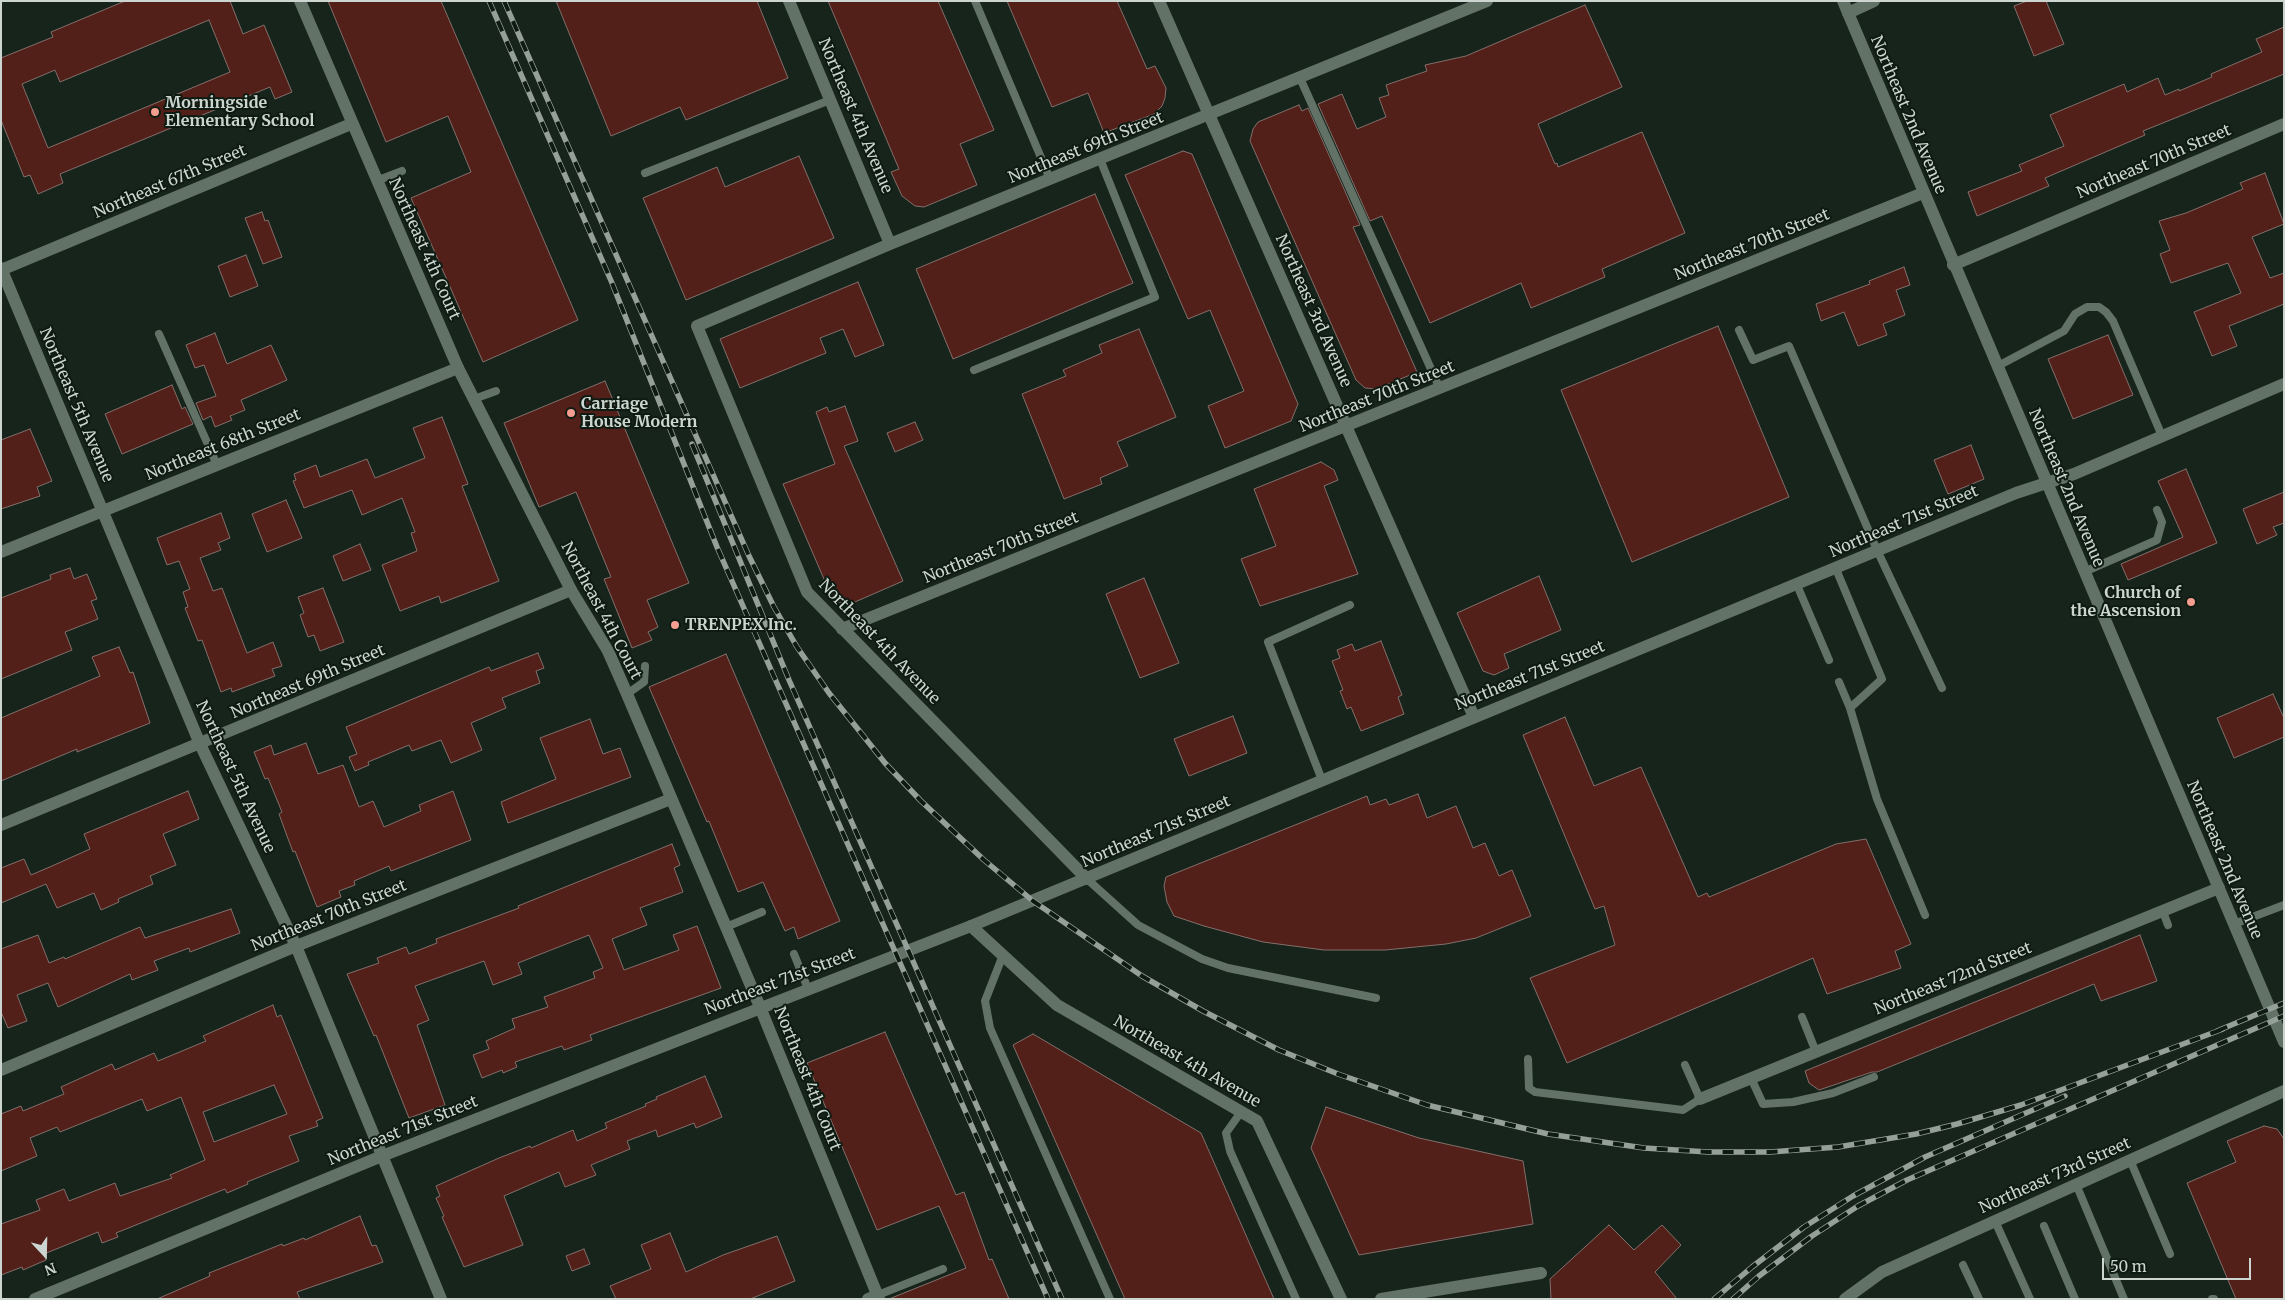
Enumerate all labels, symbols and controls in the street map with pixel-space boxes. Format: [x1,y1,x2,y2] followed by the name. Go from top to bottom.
[1866,33,1950,197] street label: Northeast 2nd Avenue
[814,36,896,196] street label: Northeast 4th Avenue
[165,93,314,131] place label: Morningside Elementary School
[149,106,161,118] marker: Morningside Elementary School
[1006,108,1166,188] street label: Northeast 69th Street
[2074,121,2234,203] street label: Northeast 70th Street
[91,141,249,223] street label: Northeast 67th Street
[384,175,464,323] street label: Northeast 4th Court
[1672,205,1832,285] street label: Northeast 70th Street
[1271,232,1355,390] street label: Northeast 3rd Avenue
[35,325,117,485] street label: Northeast 5th Avenue
[1297,357,1457,437] street label: Northeast 70th Street
[581,394,697,432] place label: Carriage House Modern
[143,405,303,485] street label: Northeast 68th Street
[2024,406,2108,570] street label: Northeast 2nd Avenue
[565,407,577,419] marker: Carriage House Modern
[1827,482,1981,562] street label: Northeast 71st Street
[921,508,1081,588] street label: Northeast 70th Street
[557,539,645,683] street label: Northeast 4th Court
[814,575,944,709] street label: Northeast 4th Avenue
[2070,583,2181,621] place label: Church of the Ascension
[2185,596,2197,608] marker: Church of the Ascension
[685,615,797,635] place label: TRENPEX Inc.
[669,619,681,631] marker: TRENPEX Inc.
[1452,637,1608,715] street label: Northeast 71st Street
[228,641,388,723] street label: Northeast 69th Street
[191,698,279,856] street label: Northeast 5th Avenue
[2182,778,2266,942] street label: Northeast 2nd Avenue
[1079,792,1233,872] street label: Northeast 71st Street
[249,876,409,956] street label: Northeast 70th Street
[1871,939,2035,1019] street label: Northeast 72nd Street
[702,944,858,1020] street label: Northeast 71st Street
[769,1004,845,1154] street label: Northeast 4th Court
[1110,1012,1264,1112] street label: Northeast 4th Avenue
[325,1092,481,1170] street label: Northeast 71st Street
[1976,1134,2134,1218] street label: Northeast 73rd Street
[20,1230,70,1280] north arrow
[2105,1248,2254,1280] scale bar
[2110,1257,2147,1276] text: 50 m
[42,1259,59,1279] text: N

